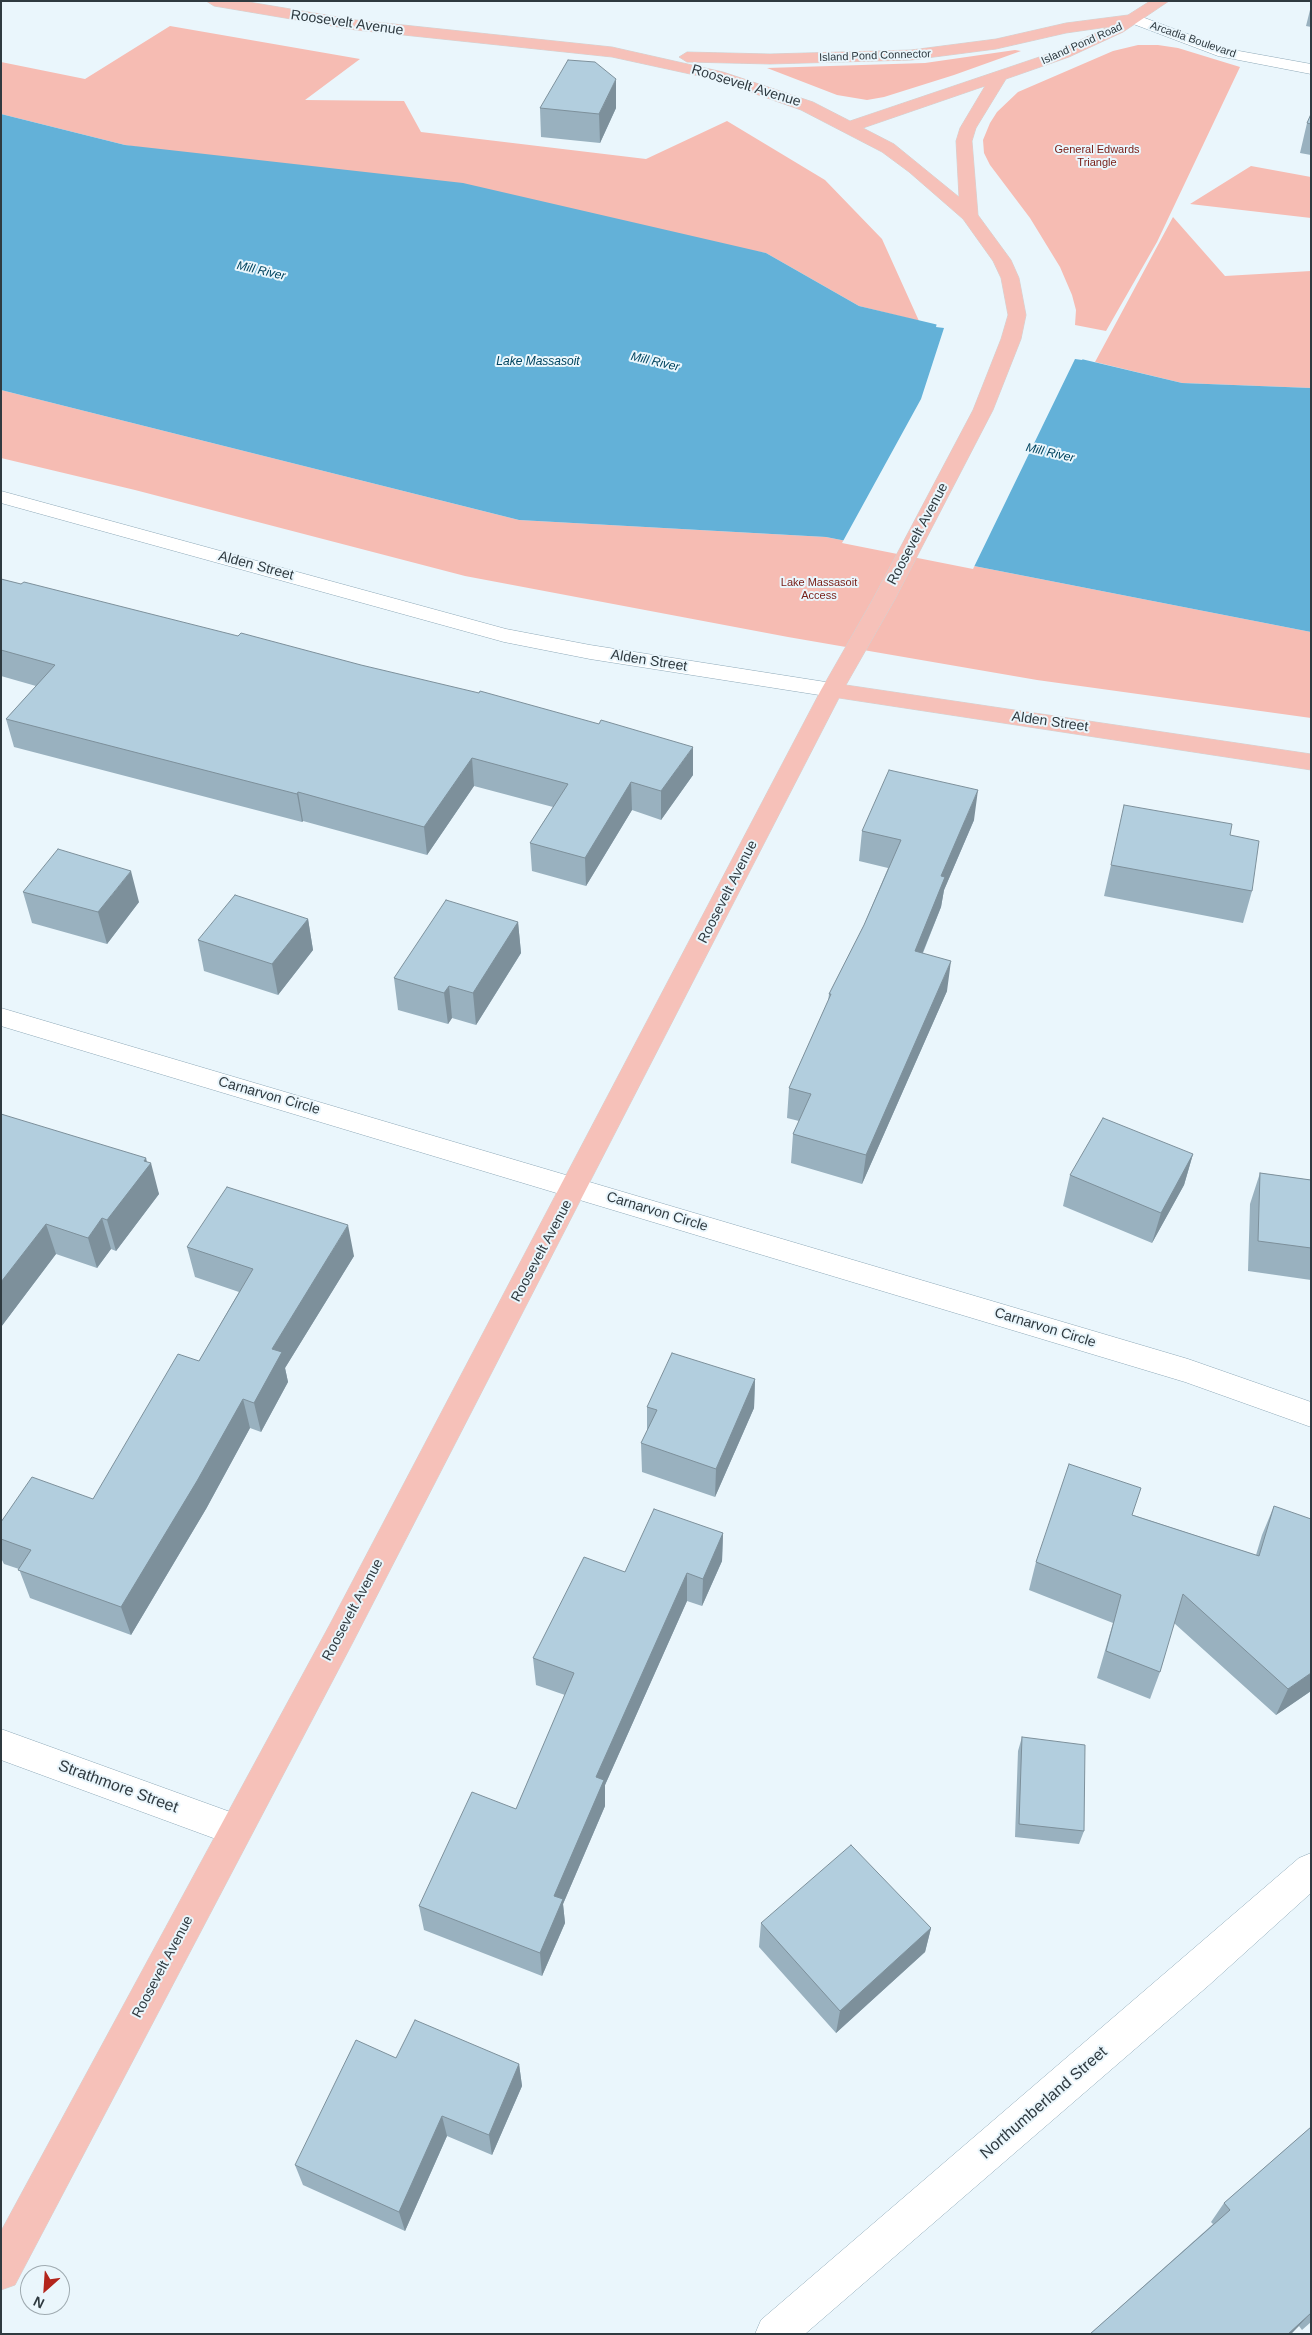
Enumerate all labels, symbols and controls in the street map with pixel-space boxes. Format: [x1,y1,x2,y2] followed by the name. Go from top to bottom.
[290,7,404,39] street label: Roosevelt Avenue
[1148,19,1238,61] street label: Arcadia Boulevard
[1039,20,1125,68] street label: Island Pond Road
[819,47,931,65] street label: Island Pond Connector
[689,61,803,111] street label: Roosevelt Avenue
[1055,143,1139,169] park label: General Edwards Triangle
[235,258,287,284] water label: Mill River
[629,349,681,375] water label: Mill River
[496,355,580,369] water label: Lake Massasoit
[1024,440,1076,466] water label: Mill River
[884,480,952,588] street label: Roosevelt Avenue
[217,548,295,584] street label: Alden Street
[781,576,857,602] park label: Lake Massasoit Access
[610,647,688,675] street label: Alden Street
[1011,708,1089,736] street label: Alden Street
[695,838,761,946] street label: Roosevelt Avenue
[216,1073,322,1119] street label: Carnarvon Circle
[604,1189,710,1235] street label: Carnarvon Circle
[508,1197,576,1305] street label: Roosevelt Avenue
[992,1305,1098,1351] street label: Carnarvon Circle
[319,1556,387,1664] street label: Roosevelt Avenue
[55,1756,181,1818] street label: Strathmore Street
[129,1913,197,2021] street label: Roosevelt Avenue
[977,2043,1111,2163] street label: Northumberland Street
[20,2265,70,2315] north arrow
[31,2293,47,2312] text: N

